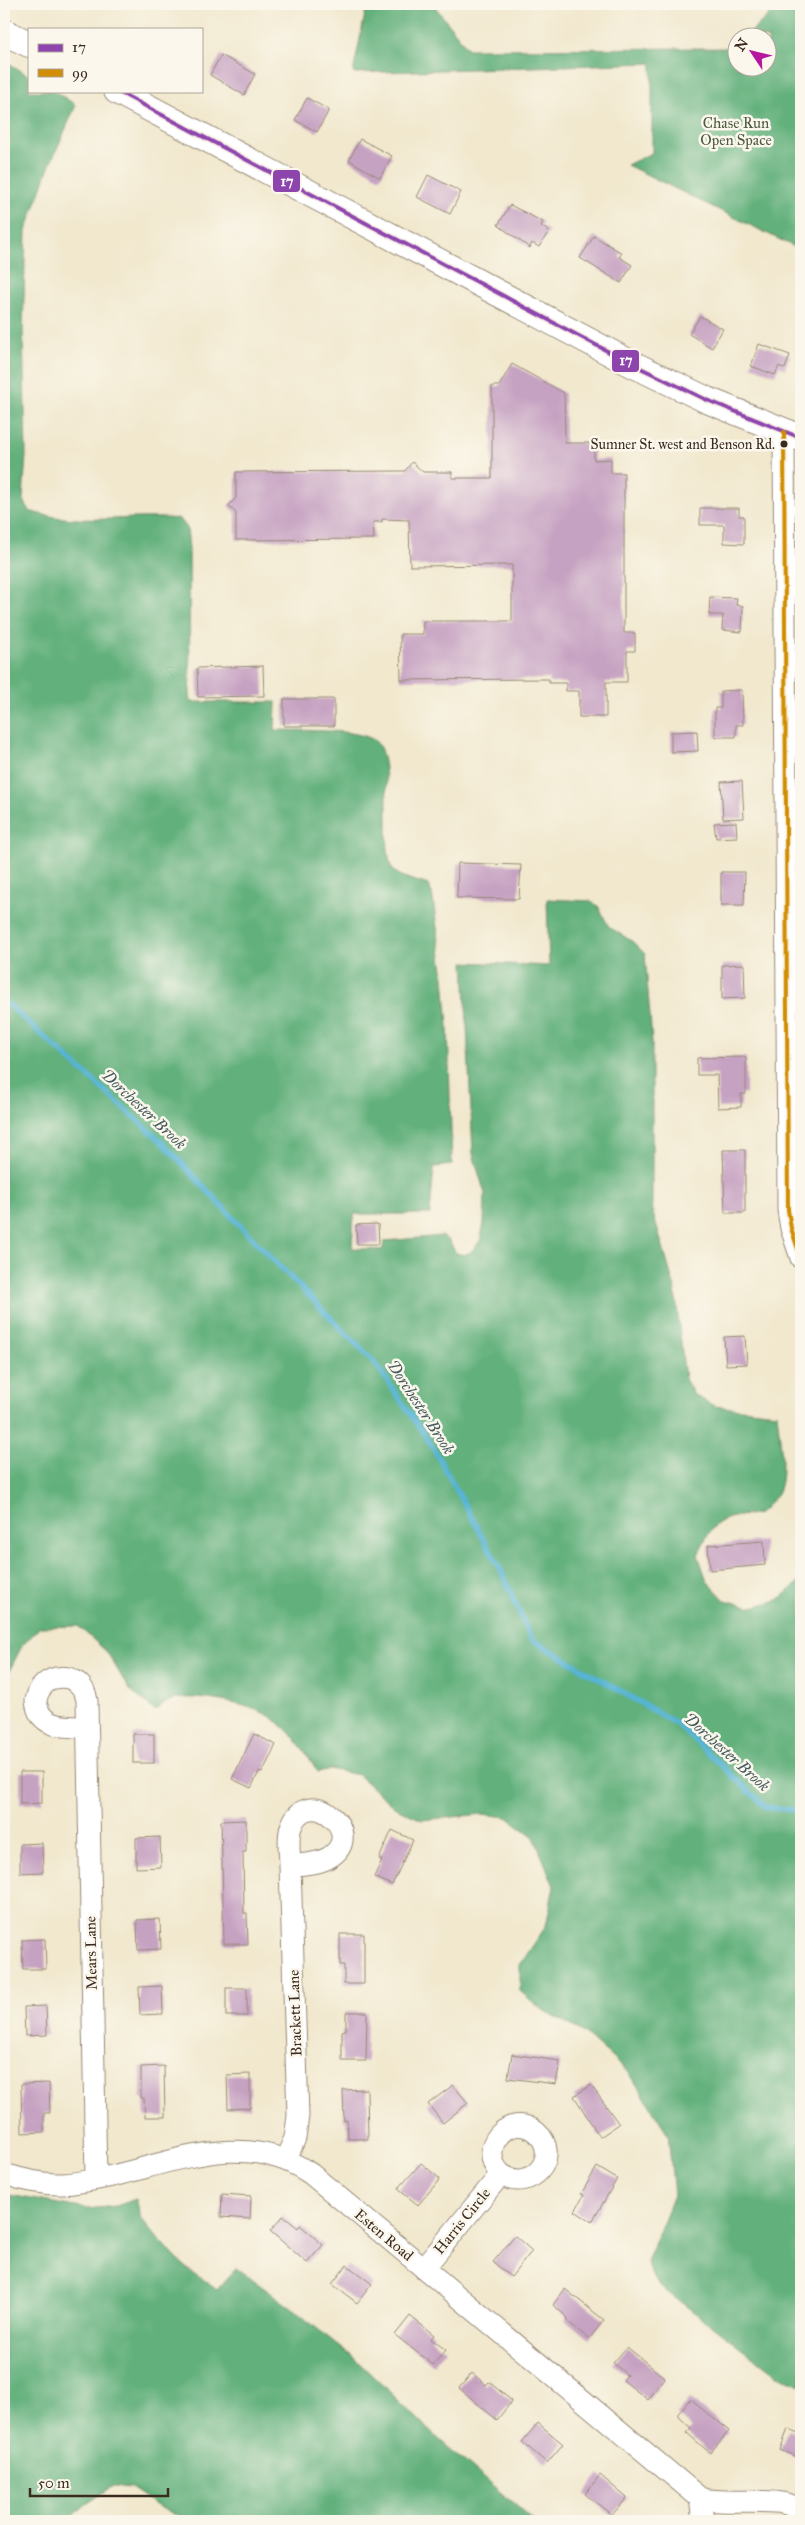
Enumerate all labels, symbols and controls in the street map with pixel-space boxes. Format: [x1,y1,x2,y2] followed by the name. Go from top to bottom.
[28,28,202,92] legend
[728,28,778,78] north arrow
[731,35,752,55] text: N
[72,38,86,56] text: 17
[72,64,88,82] text: 99
[700,114,772,149] park label: Chase Run Open Space
[272,169,301,193] line badge: 17
[280,173,294,190] text: 17
[611,349,640,373] line badge: 17
[619,352,633,369] text: 17
[590,436,775,453] place label: Sumner St. west and Benson Rd.
[779,439,789,449] marker: Sumner St. west and Benson Rd.
[98,1065,190,1153] water label: Dorchester Brook
[384,1356,458,1458] water label: Dorchester Brook
[680,1709,774,1795] water label: Dorchester Brook
[81,1916,101,1990] street label: Mears Lane
[284,1969,306,2057] street label: Brackett Lane
[430,2184,494,2258] street label: Harris Circle
[351,2205,417,2265] street label: Esten Road
[30,2465,168,2497] scale bar
[38,2474,70,2492] text: 50 m

